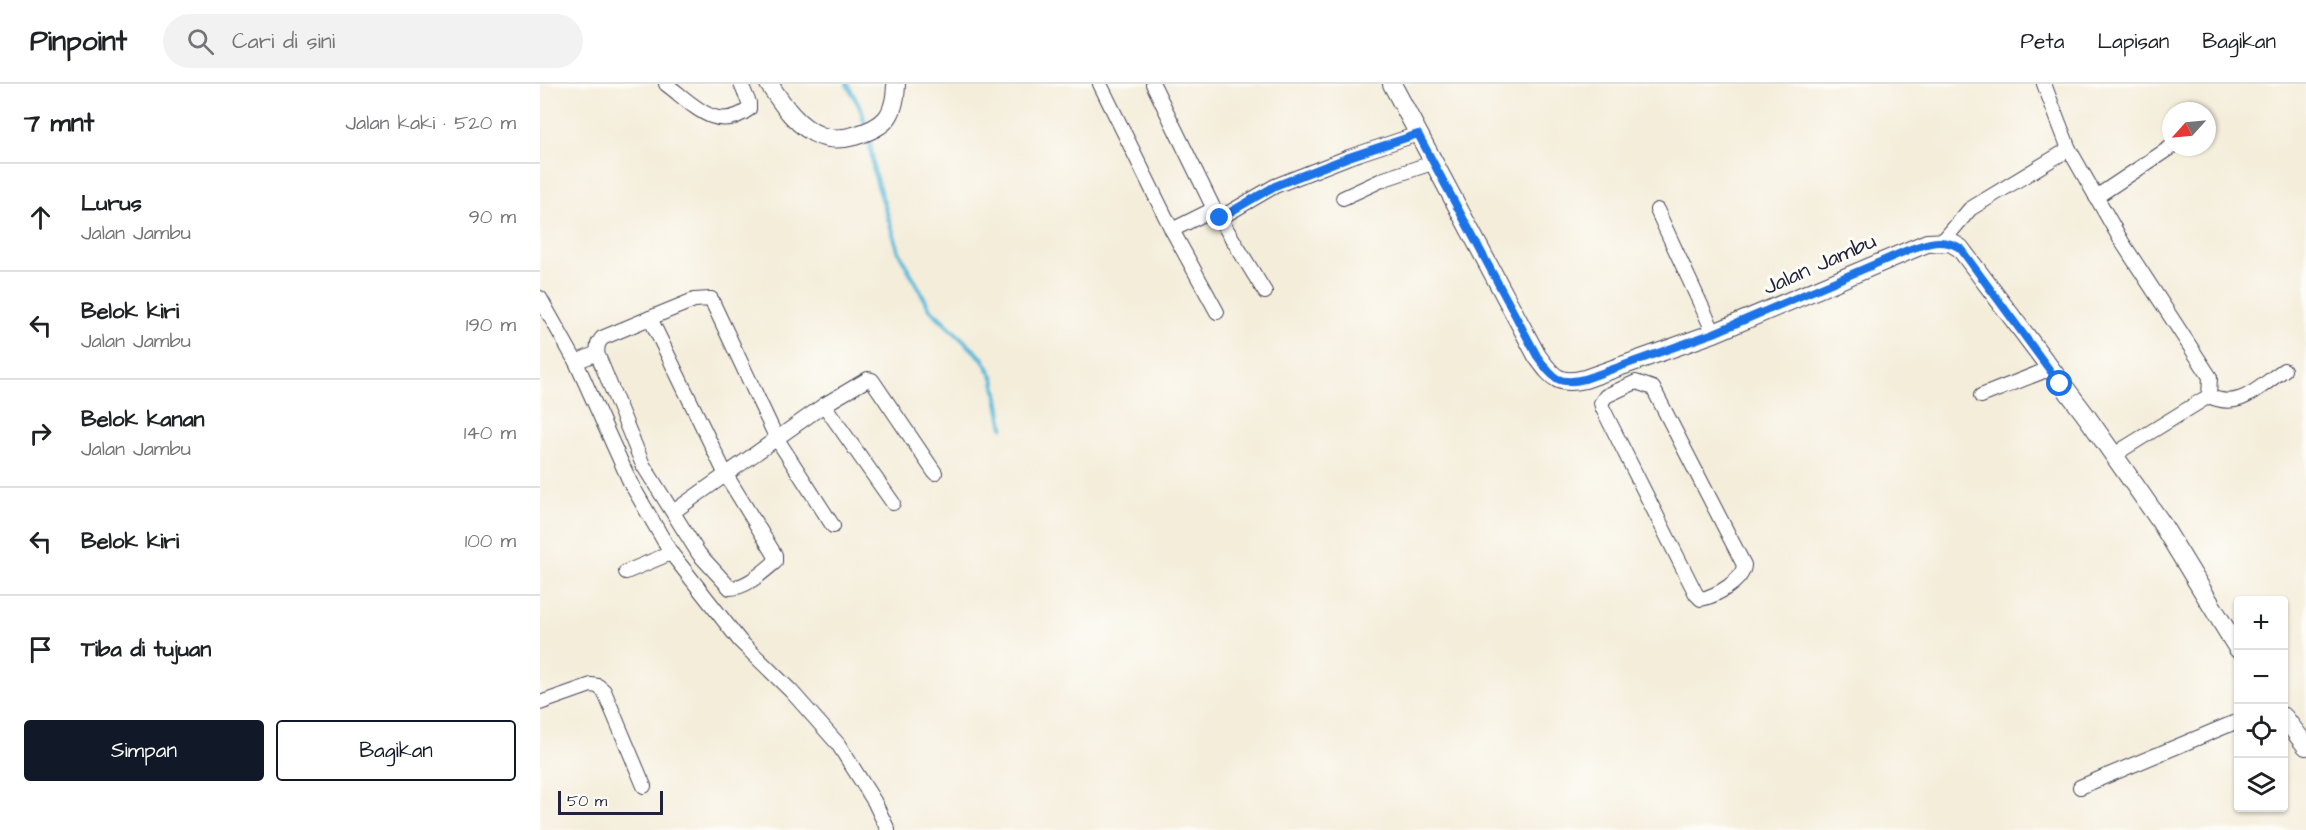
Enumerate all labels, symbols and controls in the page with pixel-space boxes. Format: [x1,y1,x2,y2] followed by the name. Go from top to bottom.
[163,14,583,68] search box
[30,22,127,61] text: Pinpoint
[184,25,217,58] icon: search
[232,26,335,57] text: Cari di sini
[2021,27,2064,56] text: Peta
[2097,27,2169,56] text: Lapisan
[2202,27,2276,56] text: Bagikan
[2162,102,2216,156] north arrow
[24,105,94,141] text: 7 mnt
[346,109,516,137] text: Jalan kaki · 520 m
[81,188,142,219] text: Lurus
[24,201,57,234] icon: ahead
[468,203,516,231] text: 90 m
[1206,204,1232,230] route end
[81,219,191,247] text: Jalan Jambu
[1758,226,1881,303] street label: Jalan Jambu
[81,296,179,327] text: Belok kiri
[24,309,57,342] icon: left
[466,311,516,339] text: 190 m
[81,327,191,355] text: Jalan Jambu
[2046,370,2072,396] route start
[81,404,205,435] text: Belok kanan
[24,417,57,450] icon: right
[464,419,516,447] text: 140 m
[81,435,191,463] text: Jalan Jambu
[24,525,57,558] icon: left
[81,526,179,557] text: Belok kiri
[465,527,516,555] text: 100 m
[2234,596,2288,812] map controls
[2234,596,2288,650] button: +
[24,633,57,666] icon: arrive
[81,634,211,665] text: Tiba di tujuan
[2234,650,2288,704] button: −
[2234,704,2288,758] button: locate
[24,720,264,781] button: Simpan
[276,720,516,781] button: Bagikan
[2234,758,2288,812] button: layers
[558,788,663,816] scale bar
[567,790,607,812] text: 50 m

